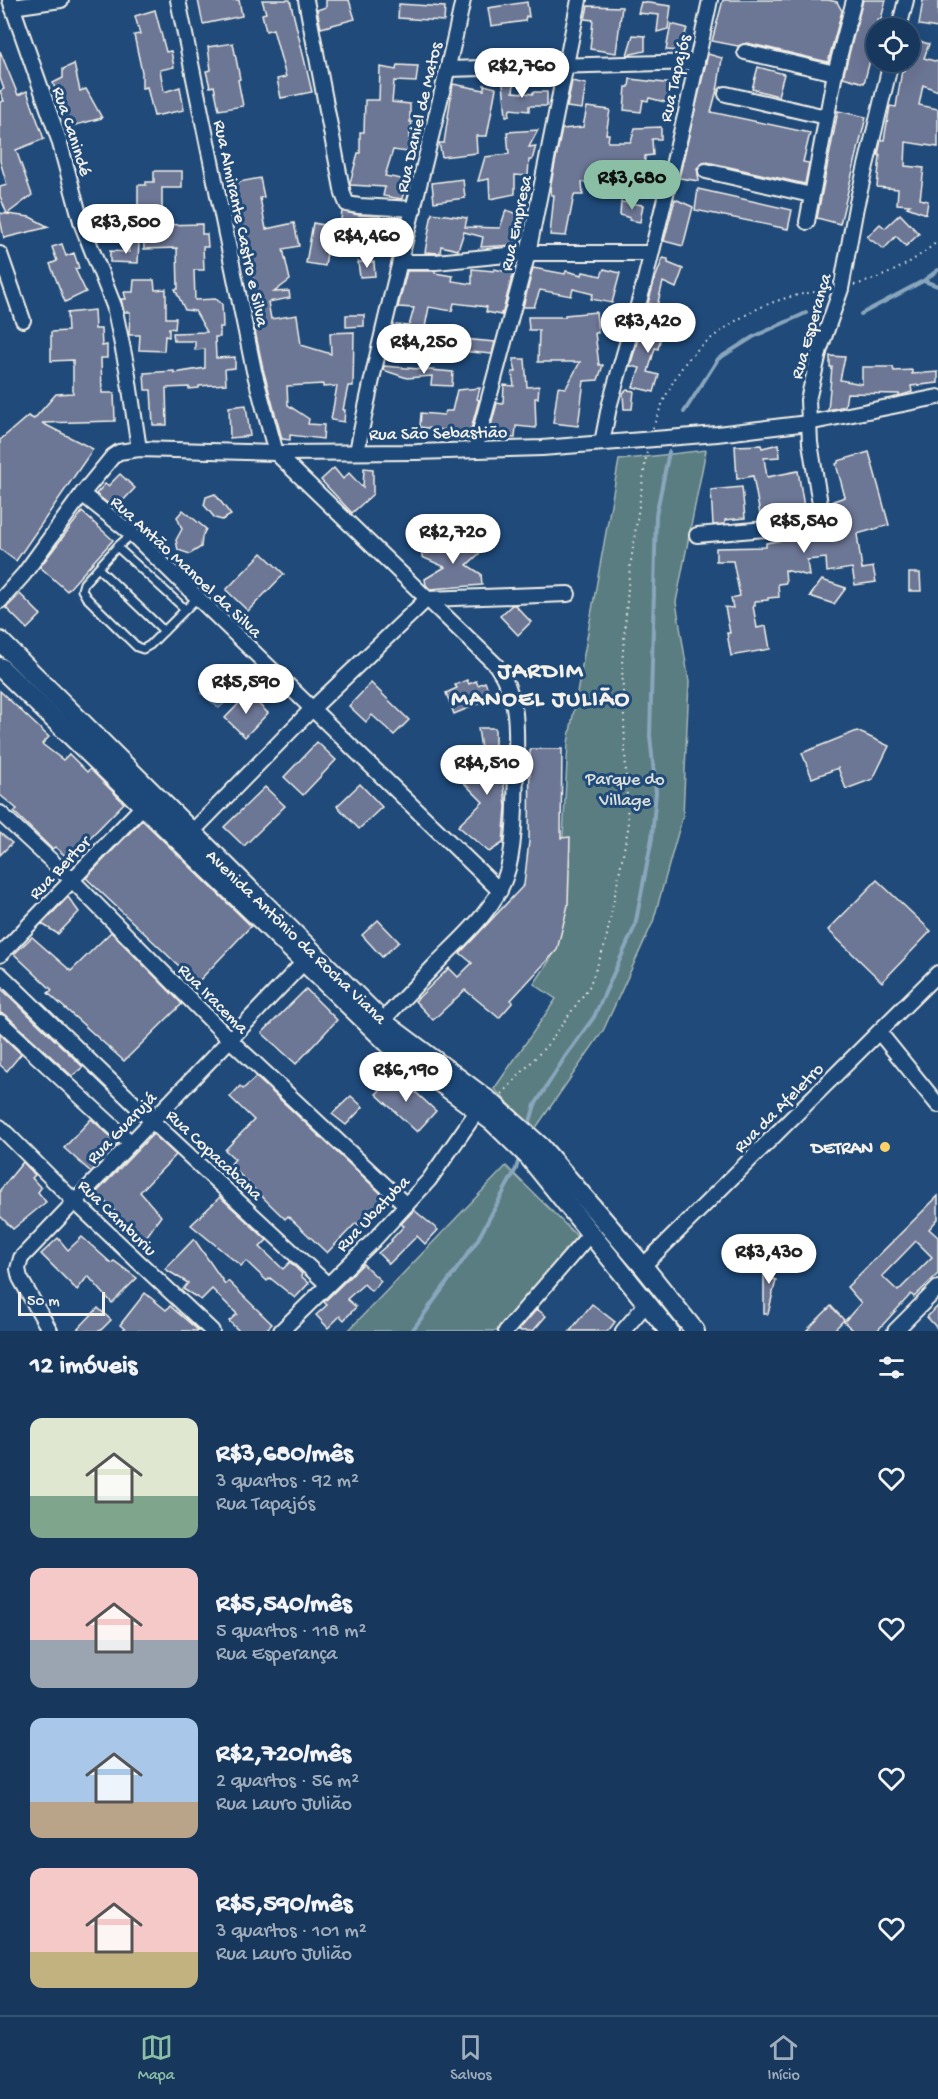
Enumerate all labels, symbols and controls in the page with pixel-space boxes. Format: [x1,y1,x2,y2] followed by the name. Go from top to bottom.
[866,18,920,72] map controls
[866,18,920,72] button: locate
[656,31,697,124] street label: Rua Tapajós
[393,39,448,195] street label: Rua Daniel de Matos
[467,48,577,99] pin: R$2,760
[488,56,556,79] text: R$2,760
[46,84,95,180] street label: Rua Canindé
[207,118,272,330] street label: Rua Almirante Castro e Silva
[577,160,687,211] pin: R$3,680
[598,168,666,191] text: R$3,680
[497,173,538,273] street label: Rua Empresa
[71,204,181,255] pin: R$3,500
[91,212,161,235] text: R$3,500
[312,218,422,269] pin: R$4,460
[334,226,400,249] text: R$4,460
[787,270,838,382] street label: Rua Esperança
[593,303,703,354] pin: R$3,420
[615,311,681,334] text: R$3,420
[369,324,479,375] pin: R$4,250
[391,332,457,355] text: R$4,250
[369,423,507,446] street label: Rua São Sebastião
[105,492,266,644] street label: Rua Antão Manoel da Silva
[749,503,859,554] pin: R$5,540
[770,511,838,534] text: R$5,540
[398,514,508,565] pin: R$2,720
[419,522,487,545] text: R$2,720
[451,658,631,715] district label: JARDIM MANOEL JULIÃO
[191,664,301,715] pin: R$5,590
[212,672,280,695] text: R$5,590
[432,745,542,796] pin: R$4,510
[454,753,520,776] text: R$4,510
[585,770,664,812] park label: Parque do Village
[25,831,97,905] street label: Rua Bertor
[201,846,391,1030] street label: Avenida Antônio da Rocha Viana
[173,960,253,1040] street label: Rua Iracema
[351,1052,461,1103] pin: R$6,190
[730,1059,829,1158] street label: Rua da Afeletro
[373,1060,439,1083] text: R$6,190
[83,1088,163,1169] street label: Rua Guarujá
[161,1106,267,1207] street label: Rua Copacabana
[809,1139,873,1160] place label: DETRAN
[878,1140,892,1154] marker: DETRAN
[332,1172,416,1257] street label: Rua Ubatuba
[73,1176,160,1262] street label: Rua Camburiu
[714,1234,824,1285] pin: R$3,430
[735,1242,803,1265] text: R$3,430
[18,1289,105,1316] scale bar
[27,1293,60,1312] text: 50 m
[875,1351,908,1384] icon: filters
[30,1352,137,1383] text: 12 imóveis
[216,1440,353,1471] text: R$3,680/mês
[78,1442,150,1514] icon: home
[875,1462,908,1495] icon: heart
[216,1471,359,1494] text: 3 quartos · 92 m²
[216,1494,315,1517] text: Rua Tapajós
[216,1590,352,1621] text: R$5,540/mês
[78,1592,150,1664] icon: home
[875,1612,908,1645] icon: heart
[216,1621,366,1644] text: 5 quartos · 118 m²
[216,1644,337,1667] text: Rua Esperança
[216,1740,351,1771] text: R$2,720/mês
[78,1742,150,1814] icon: home
[875,1762,908,1795] icon: heart
[216,1771,359,1794] text: 2 quartos · 56 m²
[216,1794,352,1817] text: Rua Lauro Julião
[216,1890,352,1921] text: R$5,590/mês
[78,1892,150,1964] icon: home
[875,1912,908,1945] icon: heart
[216,1921,367,1944] text: 3 quartos · 101 m²
[216,1944,352,1967] text: Rua Lauro Julião
[138,2031,175,2086] tab: Mapa
[450,2031,491,2086] tab: Salvos
[767,2031,800,2086] tab: Início

